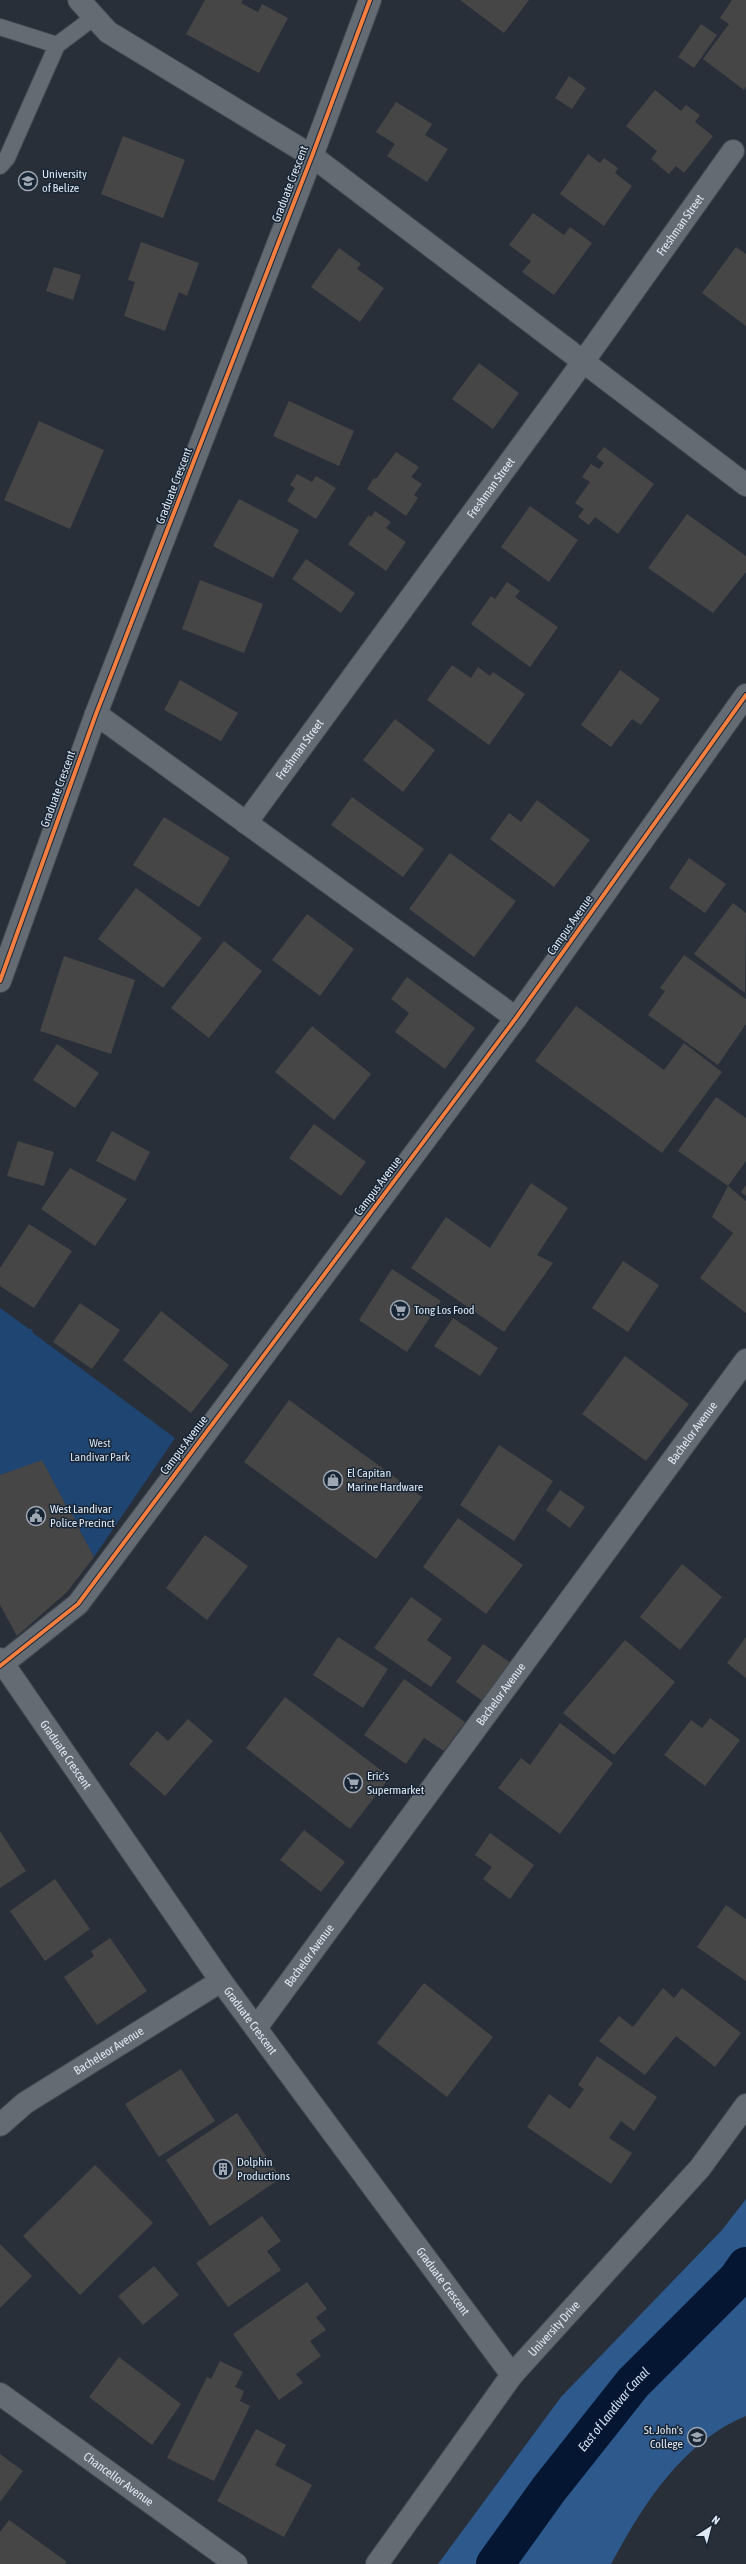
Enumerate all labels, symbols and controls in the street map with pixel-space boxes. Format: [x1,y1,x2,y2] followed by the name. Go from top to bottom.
[269,143,311,224] street label: Graduate Crescent
[42,167,87,195] place label: University of Belize
[17,170,39,192] school or university icon: University of Belize
[654,191,707,258] street label: Freshman Street
[153,445,195,526] street label: Graduate Crescent
[464,454,518,521] street label: Freshman Street
[273,716,327,783] street label: Freshman Street
[38,748,79,829] street label: Graduate Crescent
[544,892,596,958] street label: Campus Avenue
[351,1154,405,1218] street label: Campus Avenue
[389,1299,411,1321] supermarket icon: Tong Los Food
[414,1303,475,1317] place label: Tong Los Food
[665,1399,720,1467] street label: Bachelor Avenue
[157,1413,211,1477] street label: Campus Avenue
[70,1436,131,1464] park label: West Landivar Park
[347,1466,423,1494] place label: El Capitan Marine Hardware
[322,1469,344,1491] shop icon: El Capitan Marine Hardware
[50,1502,115,1530] place label: West Landivar Police Precinct
[25,1505,47,1527] public building icon: West Landivar Police Precinct
[473,1660,528,1728] street label: Bachelor Avenue
[37,1717,95,1792] street label: Graduate Crescent
[367,1769,425,1797] place label: Eric's Supermarket
[342,1772,364,1794] supermarket icon: Eric's Supermarket
[282,1921,337,1989] street label: Bachelor Avenue
[221,1984,280,2058] street label: Graduate Crescent
[71,2024,146,2078] street label: Bacheleor Avenue
[237,2155,290,2183] place label: Dolphin Productions
[212,2158,234,2180] building icon: Dolphin Productions
[413,2245,473,2318] street label: Graduate Crescent
[525,2298,583,2359] street label: University Drive
[574,2364,652,2454] water label: East of Landivar Canal
[644,2423,683,2451] place label: St. John's College
[686,2426,708,2448] school or university icon: St. John's College
[81,2449,156,2509] street label: Chancellor Avenue
[690,2508,730,2548] north arrow
[710,2513,722,2527] text: N

